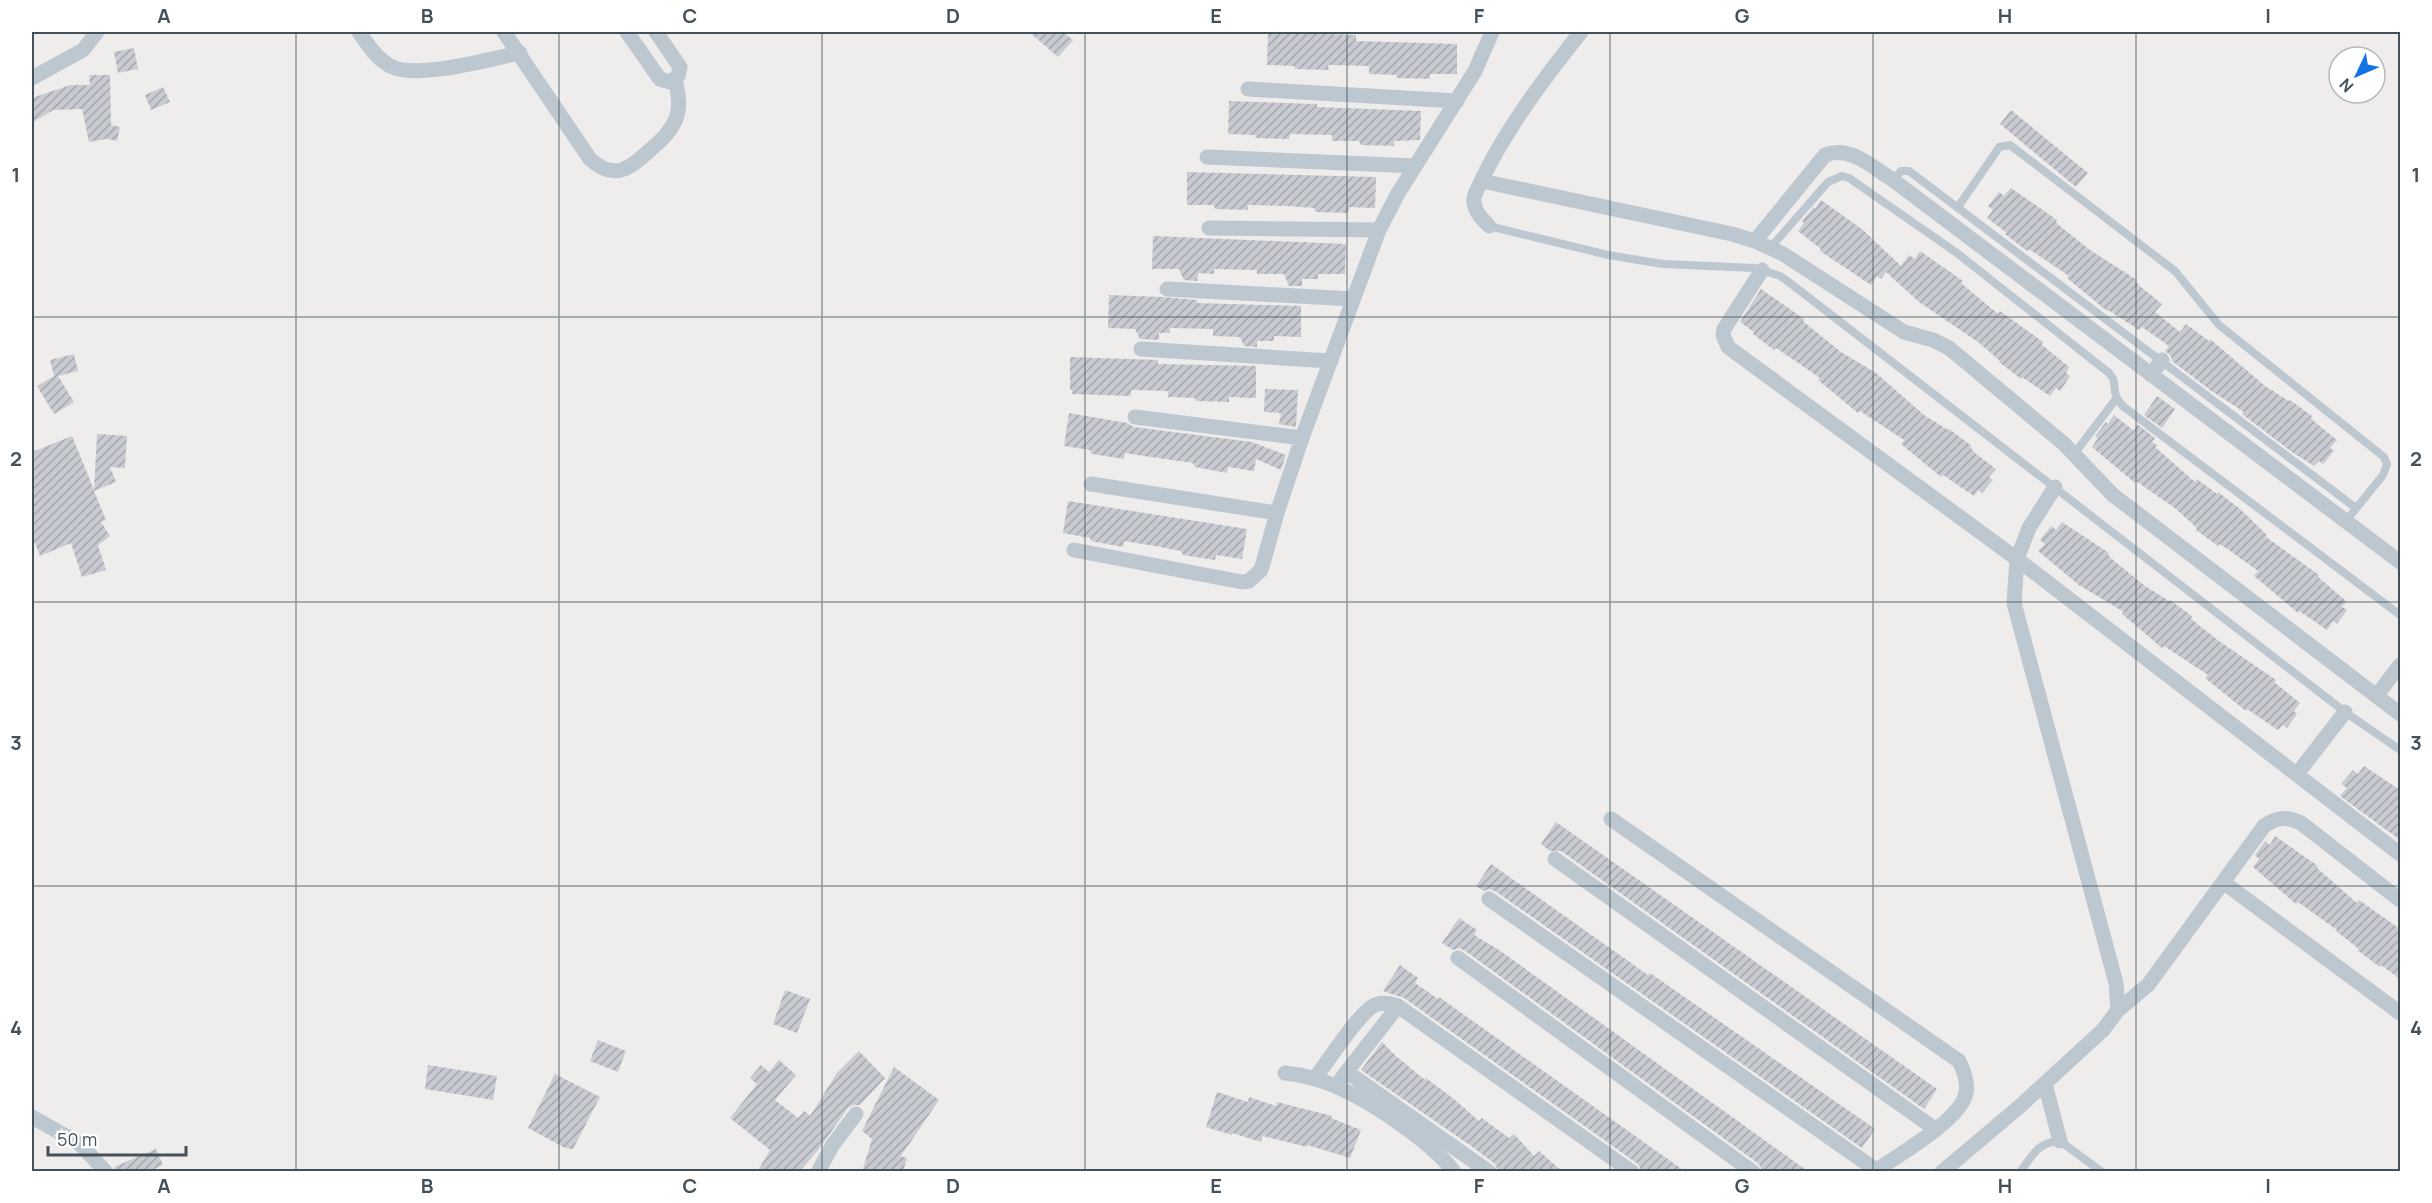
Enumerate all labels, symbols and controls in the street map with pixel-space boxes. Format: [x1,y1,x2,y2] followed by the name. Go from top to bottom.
[157,2,171,29] text: A
[421,2,434,29] text: B
[683,2,697,29] text: C
[946,2,960,29] text: D
[1210,2,1222,29] text: E
[1474,2,1485,29] text: F
[1735,2,1750,29] text: G
[1998,2,2012,29] text: H
[2265,2,2271,29] text: I
[2327,45,2387,105] north arrow
[2334,74,2358,97] text: N
[12,161,20,188] text: 1
[2412,161,2420,188] text: 1
[10,445,22,472] text: 2
[2410,445,2422,472] text: 2
[10,729,22,756] text: 3
[2410,729,2422,756] text: 3
[10,1014,22,1041] text: 4
[2410,1014,2422,1041] text: 4
[48,1119,186,1157] scale bar
[57,1127,97,1151] text: 50 m
[157,1172,171,1199] text: A
[421,1172,434,1199] text: B
[683,1172,697,1199] text: C
[946,1172,960,1199] text: D
[1210,1172,1222,1199] text: E
[1474,1172,1485,1199] text: F
[1735,1172,1750,1199] text: G
[1998,1172,2012,1199] text: H
[2265,1172,2271,1199] text: I

